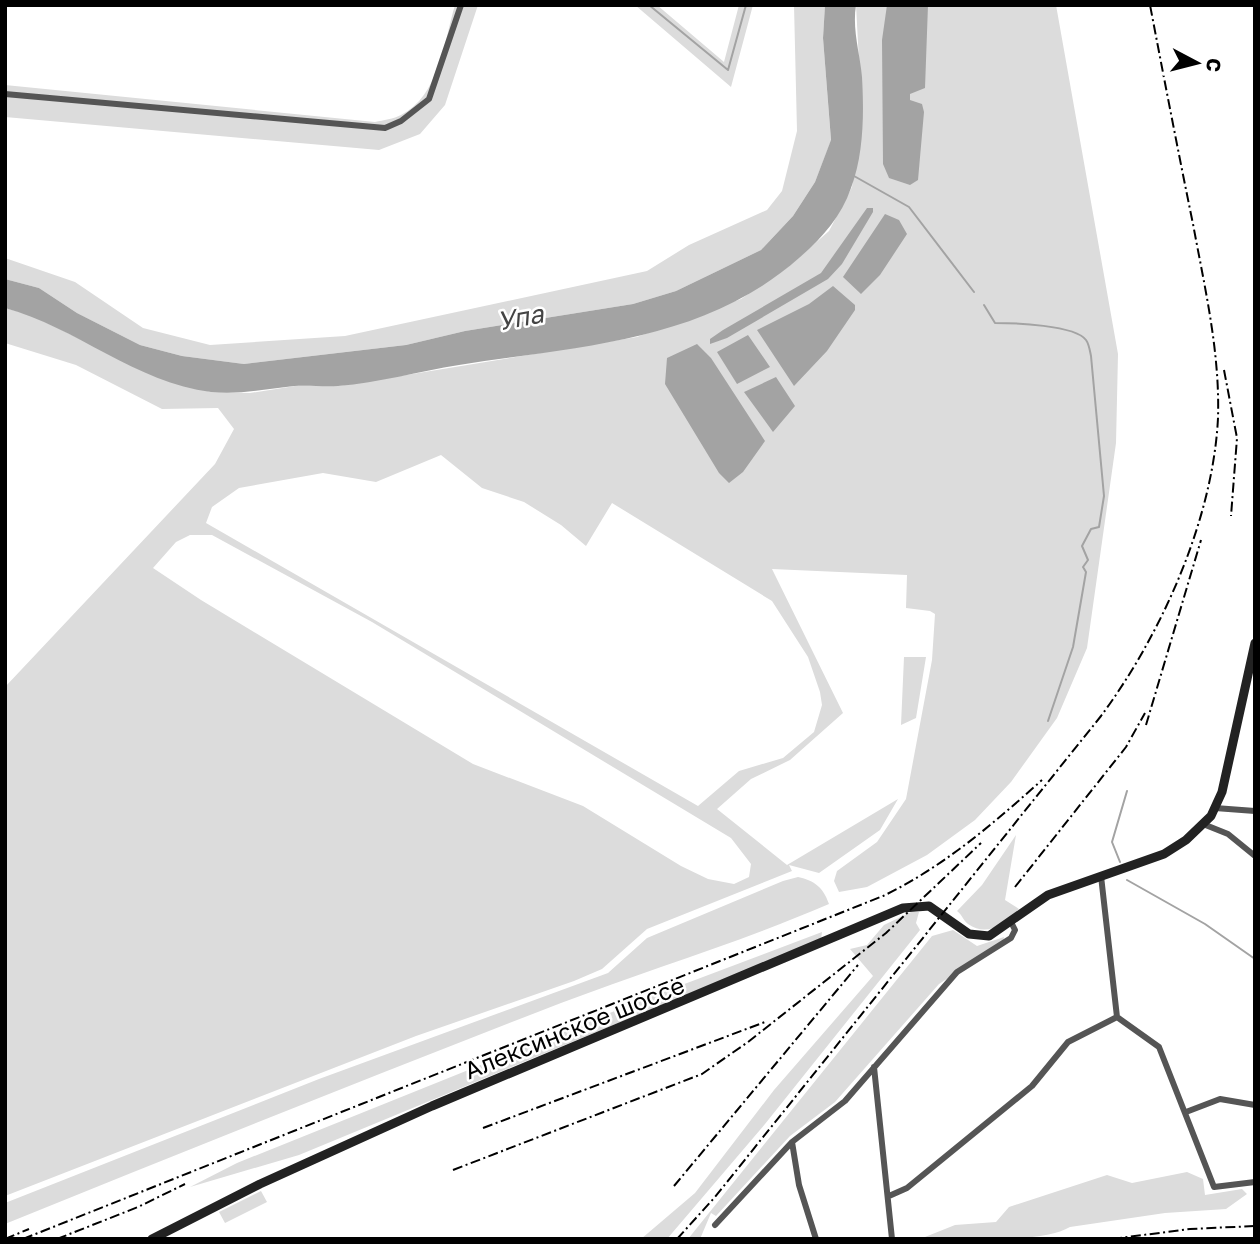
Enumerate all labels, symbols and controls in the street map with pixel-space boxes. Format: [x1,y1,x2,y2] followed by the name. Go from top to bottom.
[1162,28,1232,98] north arrow
[1202,57,1227,73] text: С
[494,297,547,336] water label: Упа
[460,970,688,1084] street label: Алексинское шоссе

